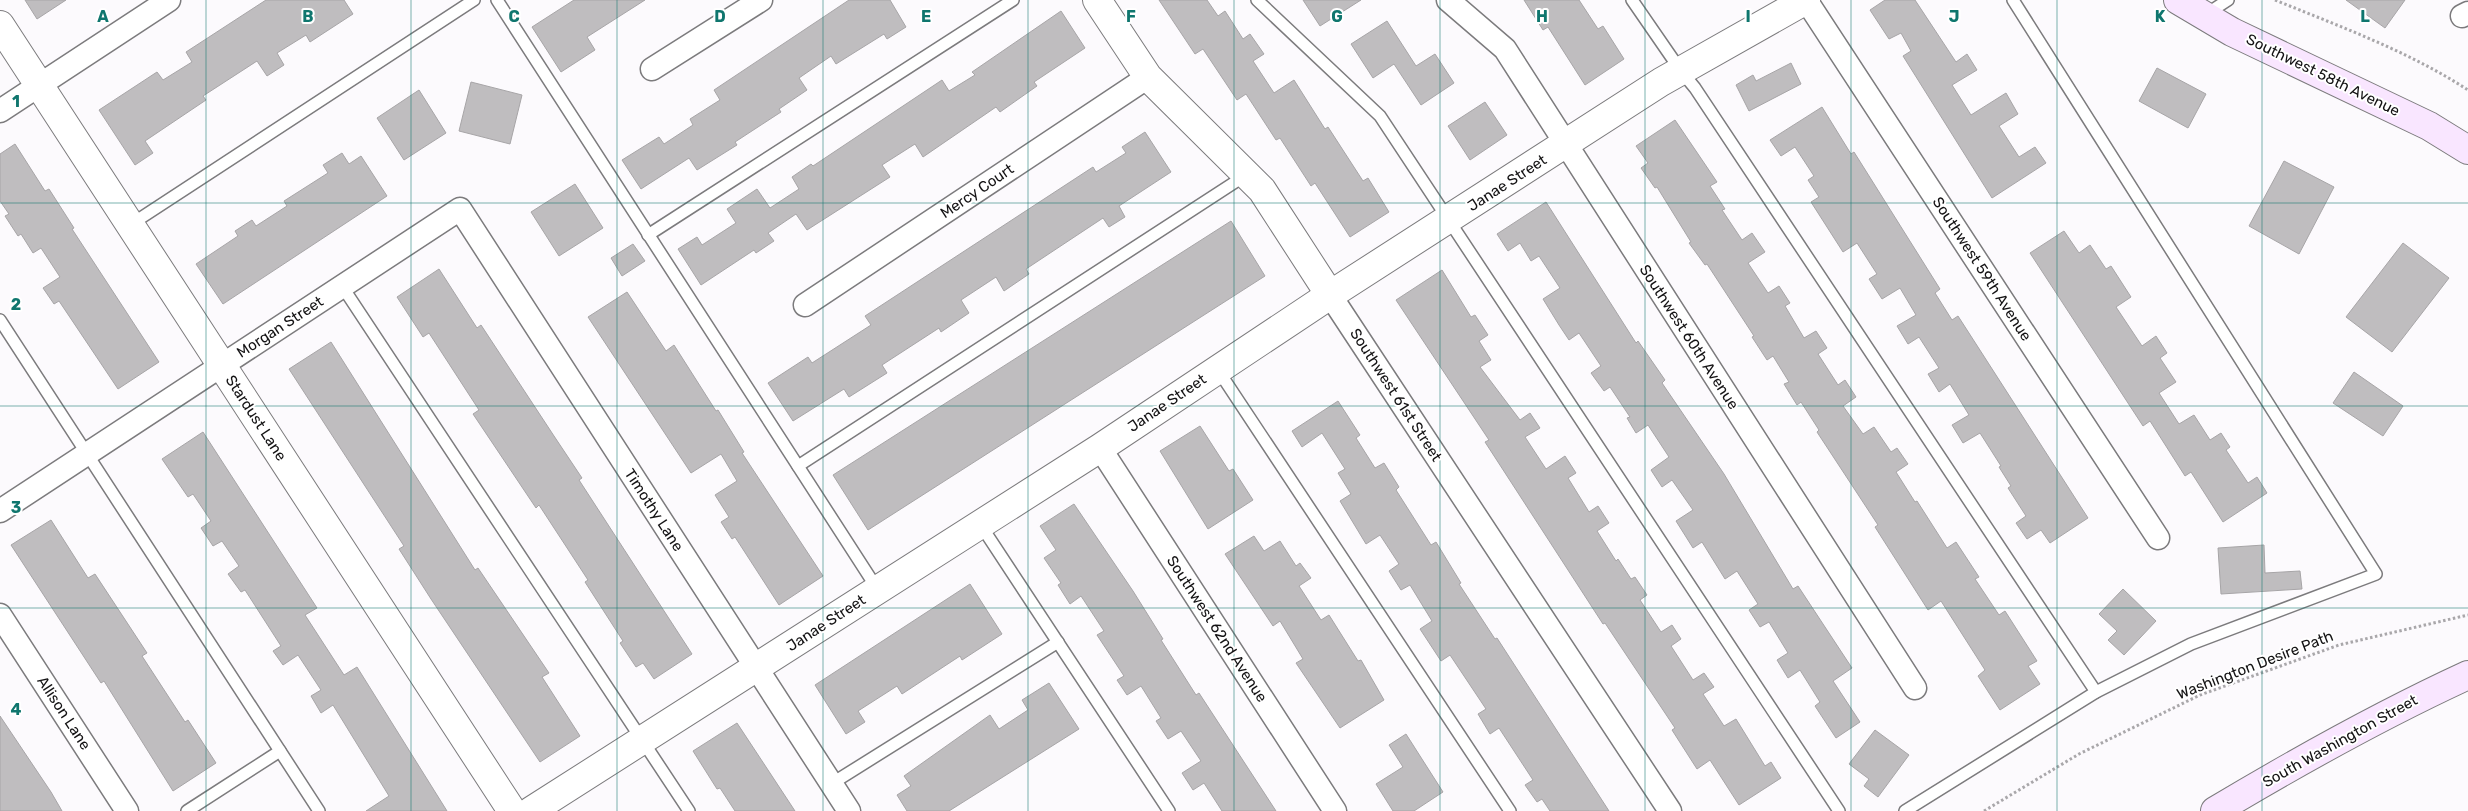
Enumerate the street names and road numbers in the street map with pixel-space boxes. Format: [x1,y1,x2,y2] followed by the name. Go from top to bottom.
[2243,30,2403,120] street label: Southwest 58th Avenue
[1464,151,1550,215] street label: Janae Street
[937,160,1017,222] street label: Mercy Court
[1929,194,2035,344] street label: Southwest 59th Avenue
[1636,261,1742,413] street label: Southwest 60th Avenue
[233,292,327,362] street label: Morgan Street
[1346,325,1446,465] street label: Southwest 61st Street
[1124,370,1210,436] street label: Janae Street
[222,372,290,464] street label: Stardust Lane
[621,465,687,555] street label: Timothy Lane
[1163,552,1271,706] street label: Southwest 62nd Avenue
[783,591,869,655] street label: Janae Street
[2174,627,2336,703] street label: Washington Desire Path
[34,673,94,753] street label: Allison Lane
[2259,691,2421,791] street label: South Washington Street

